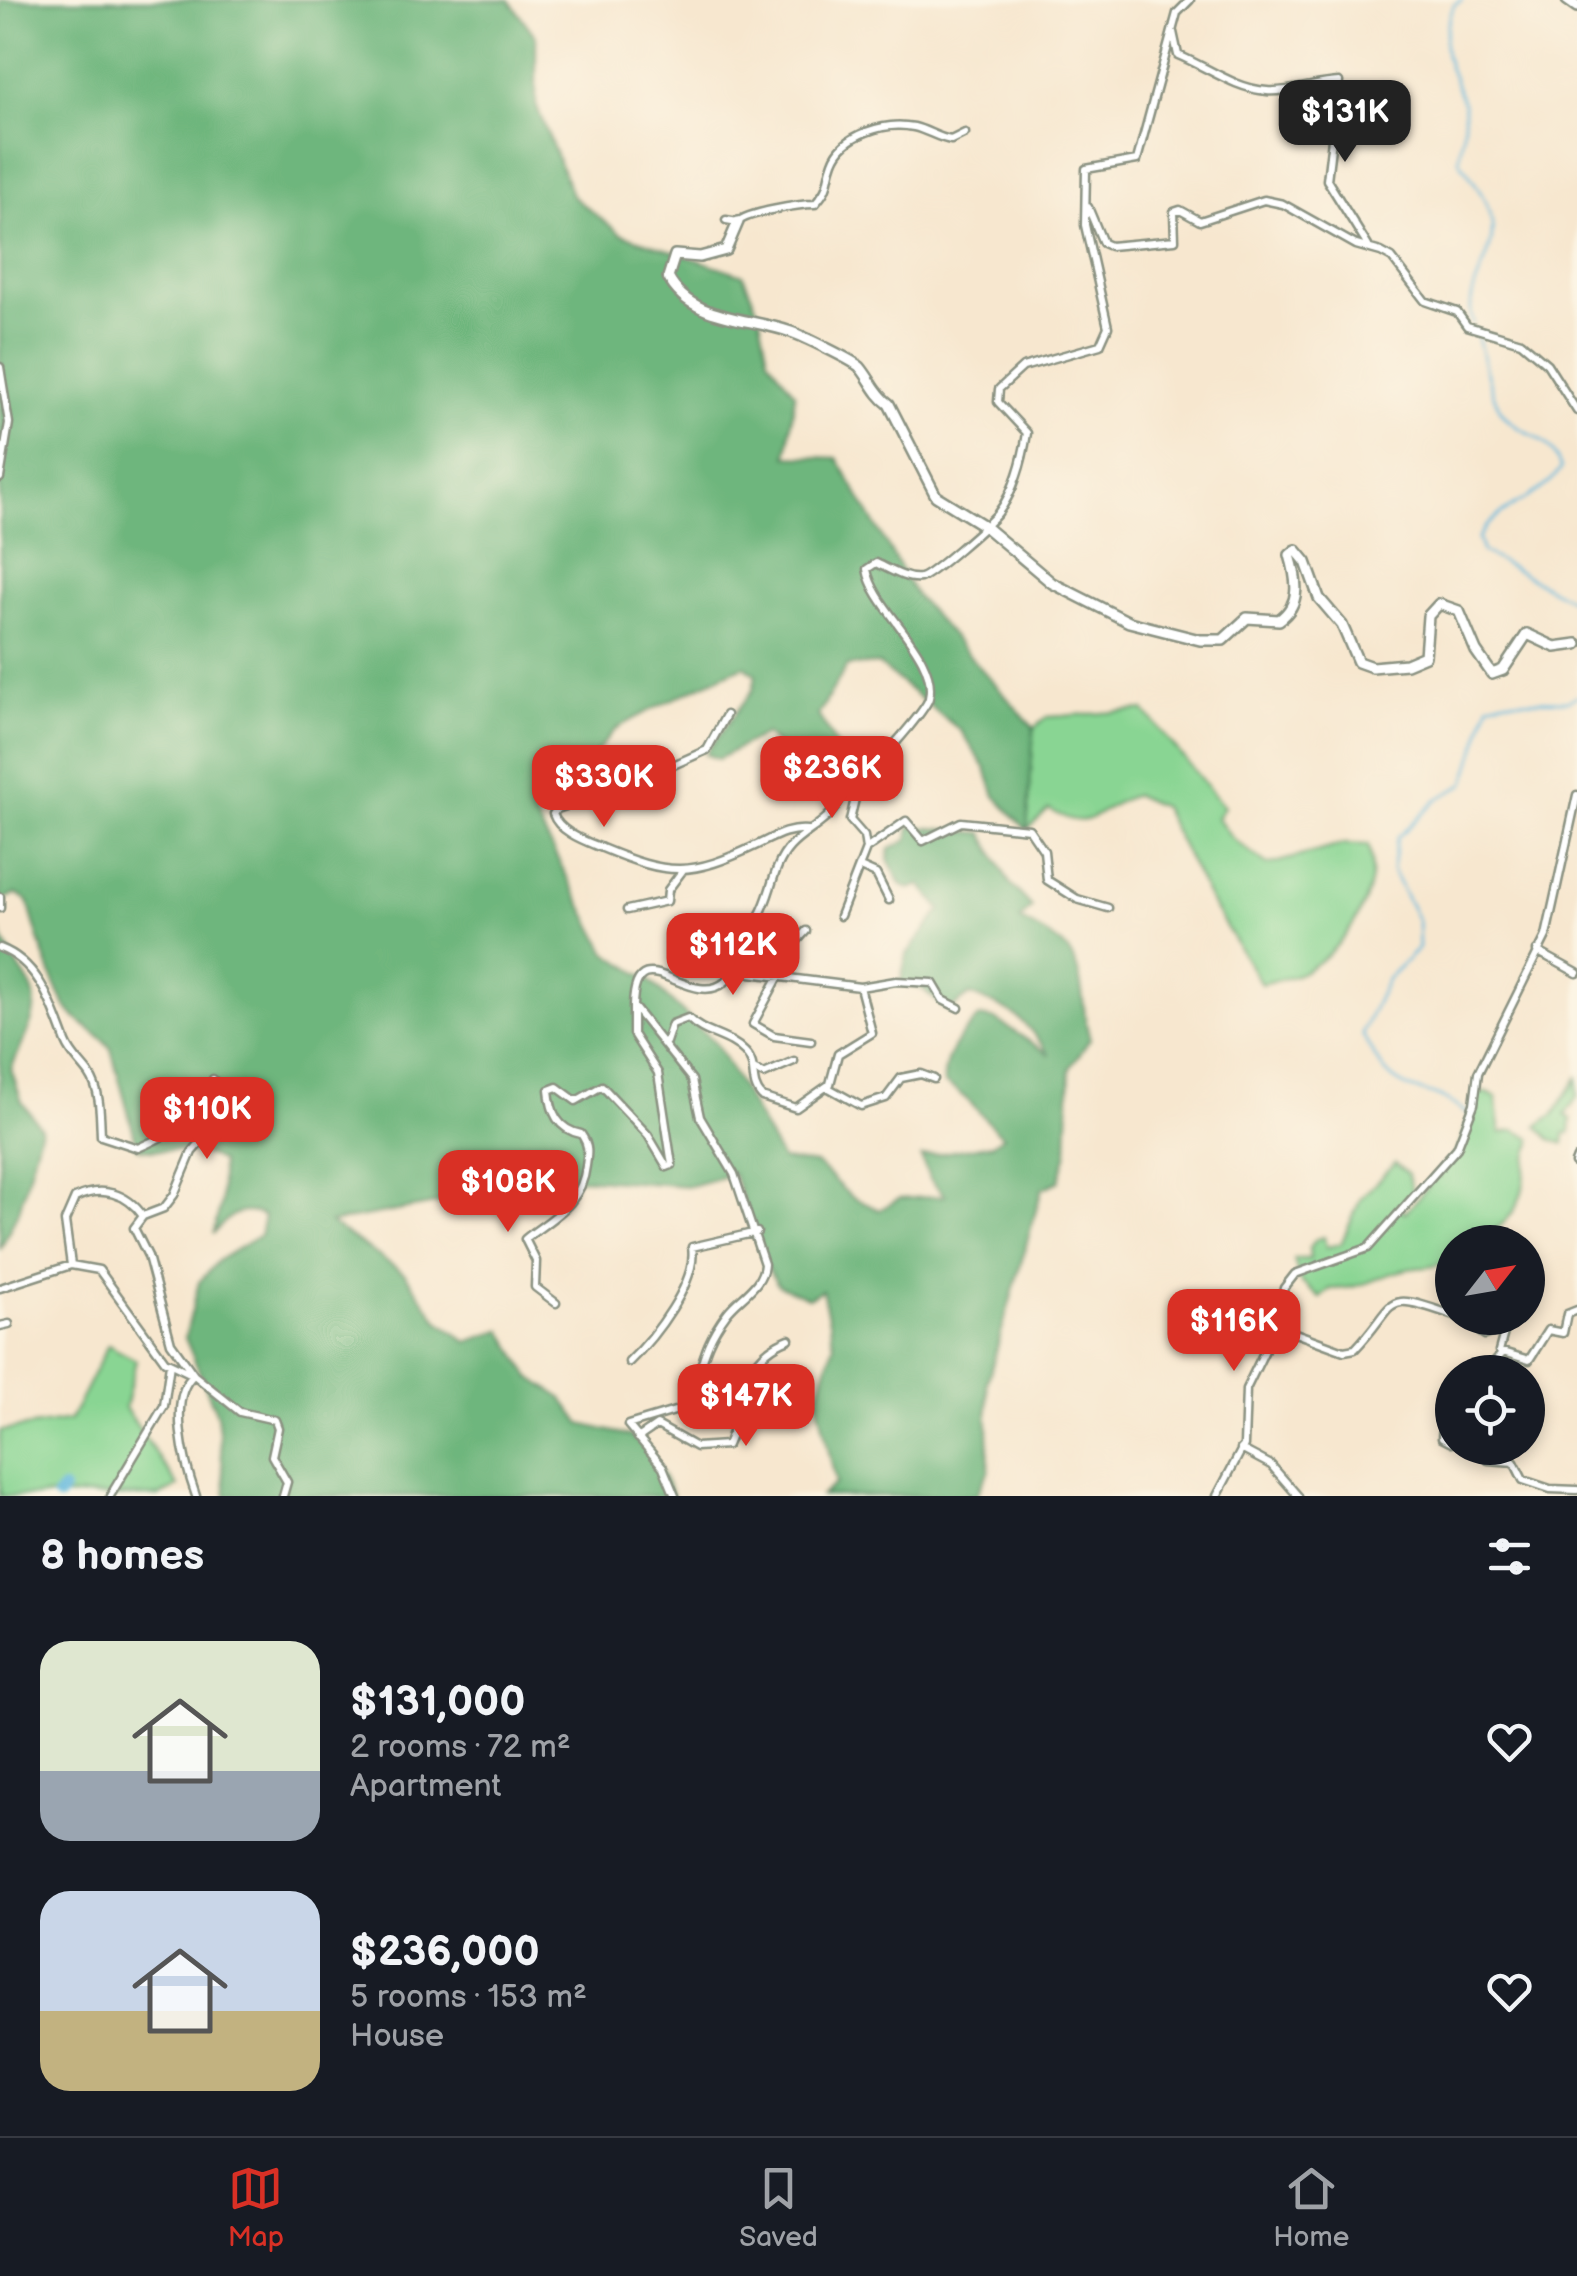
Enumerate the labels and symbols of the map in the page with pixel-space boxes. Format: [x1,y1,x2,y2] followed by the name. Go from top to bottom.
[1275,80,1415,165] pin: $131K
[762,736,902,821] pin: $236K
[534,745,674,830] pin: $330K
[663,913,803,998] pin: $112K
[137,1077,277,1162] pin: $110K
[438,1150,578,1235] pin: $108K
[1435,1225,1545,1335] north arrow
[1164,1289,1304,1374] pin: $116K
[676,1364,816,1449] pin: $147K

